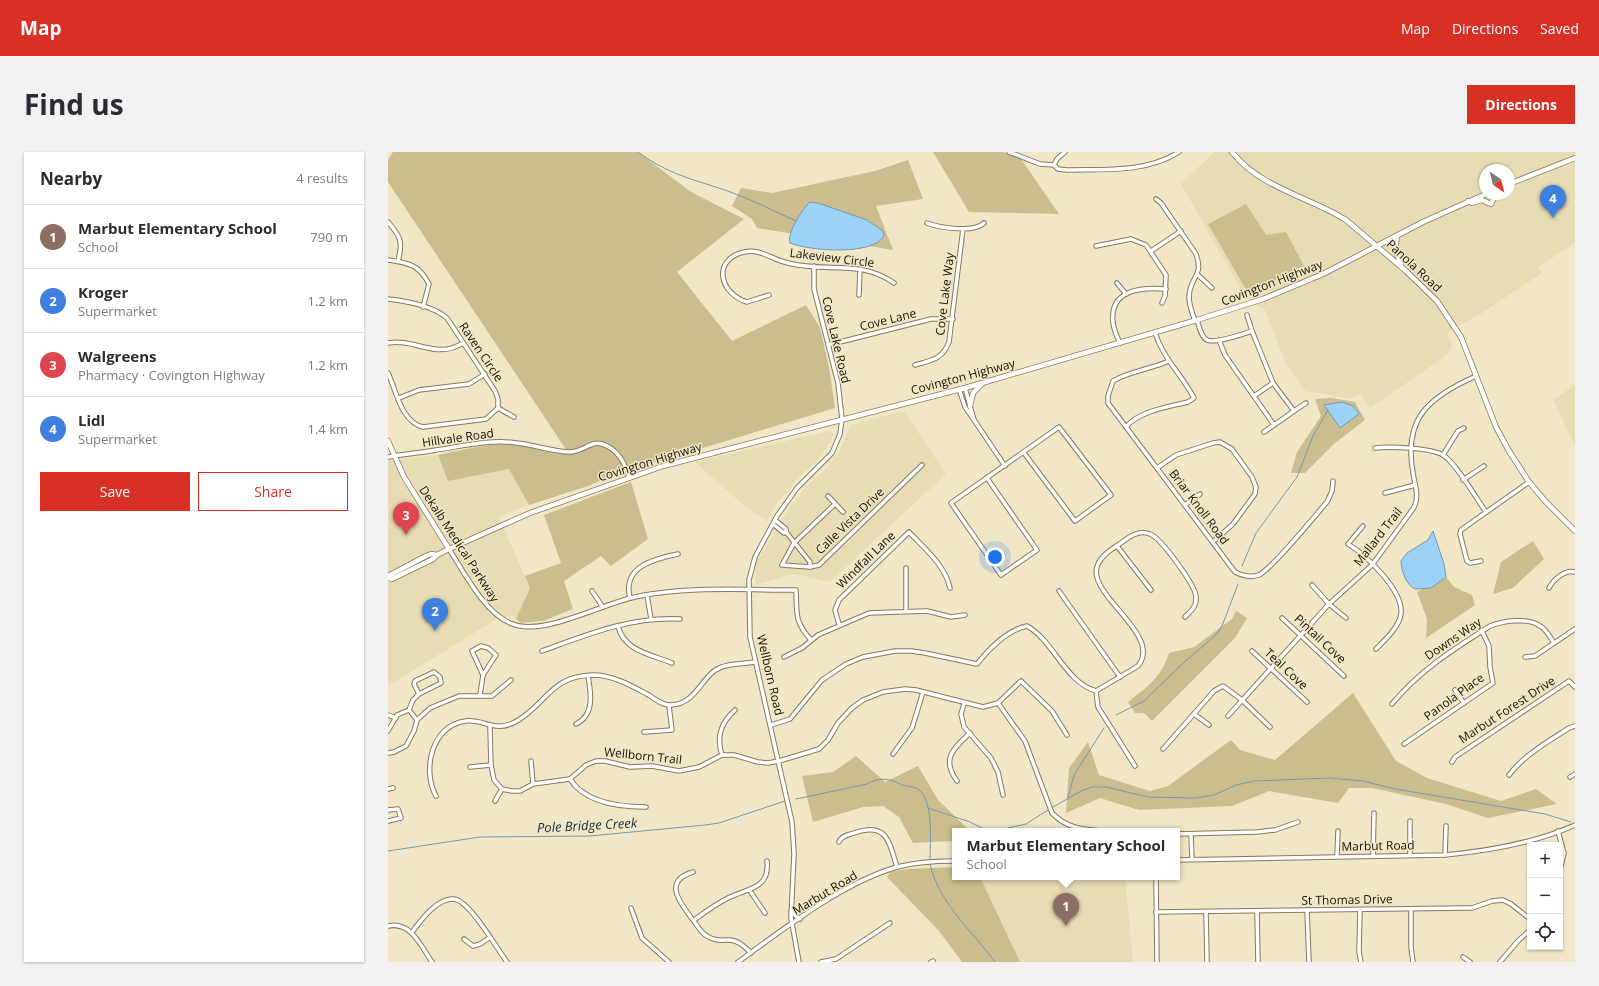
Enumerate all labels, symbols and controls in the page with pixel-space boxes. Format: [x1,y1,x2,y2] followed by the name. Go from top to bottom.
[20,15,61,41] text: Map
[1401,19,1430,38] text: Map
[1452,19,1518,38] text: Directions
[1540,19,1579,38] text: Saved
[24,85,124,123] text: Find us
[1467,85,1575,124] button: Directions
[1479,164,1515,200] north arrow
[40,167,102,190] text: Nearby
[296,169,348,187] text: 4 results
[1540,185,1566,218] pin: 4
[78,218,277,238] text: Marbut Elementary School
[49,228,57,246] text: 1
[310,228,348,246] text: 790 m
[1383,236,1446,296] street label: Panola Road
[78,238,118,256] text: School
[789,244,876,271] street label: Lakeview Circle
[931,250,958,336] street label: Cove Lake Way
[1219,255,1326,310] street label: Covington Highway
[78,282,128,302] text: Kroger
[49,292,57,310] text: 2
[307,292,348,310] text: 1.2 km
[818,295,855,385] street label: Cove Lake Road
[78,302,157,320] text: Supermarket
[858,304,918,335] street label: Cove Lane
[455,319,508,385] street label: Raven Circle
[78,346,156,366] text: Walgreens
[909,354,1018,399] street label: Covington Highway
[49,356,57,374] text: 3
[307,356,348,374] text: 1.2 km
[78,366,265,384] text: Pharmacy · Covington Highway
[78,410,105,430] text: Lidl
[49,420,57,438] text: 4
[307,420,348,438] text: 1.4 km
[421,424,495,451] street label: Hillvale Road
[78,430,157,448] text: Supermarket
[596,437,705,485] street label: Covington Highway
[1165,466,1233,548] street label: Briar Knoll Road
[40,472,190,511] button: Save
[198,472,348,511] button: Share
[415,482,504,606] street label: Dekalb Medical Parkway
[812,483,888,558] street label: Calle Vista Drive
[393,502,419,535] pin: 3
[1349,504,1406,569] street label: Mallard Trail
[833,527,899,592] street label: Windfall Lane
[985,547,1005,567] your location
[422,598,448,631] pin: 2
[1291,610,1350,667] street label: Pintail Cove
[1421,613,1485,664] street label: Downs Way
[753,633,788,717] street label: Wellborn Road
[1261,644,1312,693] street label: Teal Cove
[1420,669,1488,724] street label: Panola Place
[1455,672,1559,747] street label: Marbut Forest Drive
[603,743,683,768] street label: Wellborn Trail
[536,813,638,837] water label: Pole Bridge Creek
[952,828,1180,880] popup
[967,835,1165,855] text: Marbut Elementary School
[1341,836,1415,855] street label: Marbut Road
[1527,842,1563,950] map controls
[1527,842,1563,878] button: +
[967,855,1007,873] text: School
[789,866,860,919] street label: Marbut Road
[1527,878,1563,914] button: −
[1301,890,1393,909] street label: St Thomas Drive
[1053,893,1079,926] pin: 1
[1527,914,1563,950] button: locate

